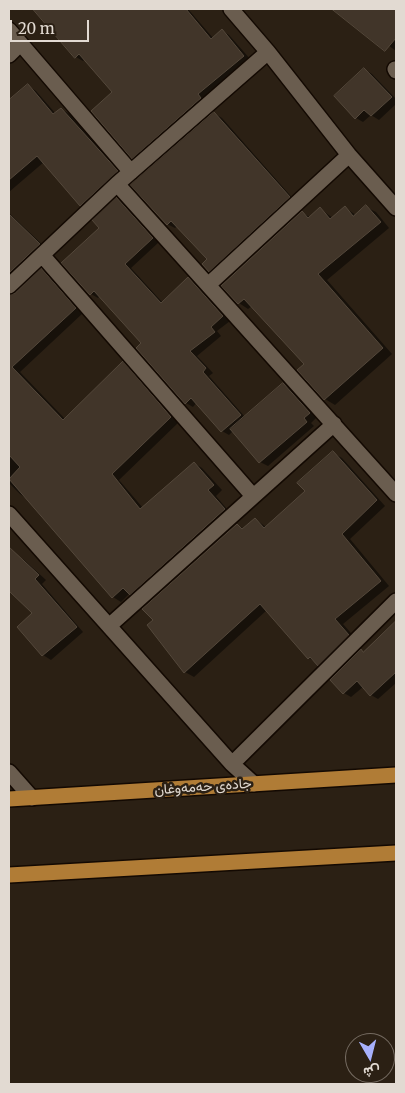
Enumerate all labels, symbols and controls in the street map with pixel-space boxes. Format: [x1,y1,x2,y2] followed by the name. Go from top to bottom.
[12,10,91,42] scale bar
[18,19,55,38] text: 20 m
[154,775,252,799] street label: جادەی حەمەوغان
[345,1033,395,1083] north arrow
[362,1062,382,1082] text: ش

